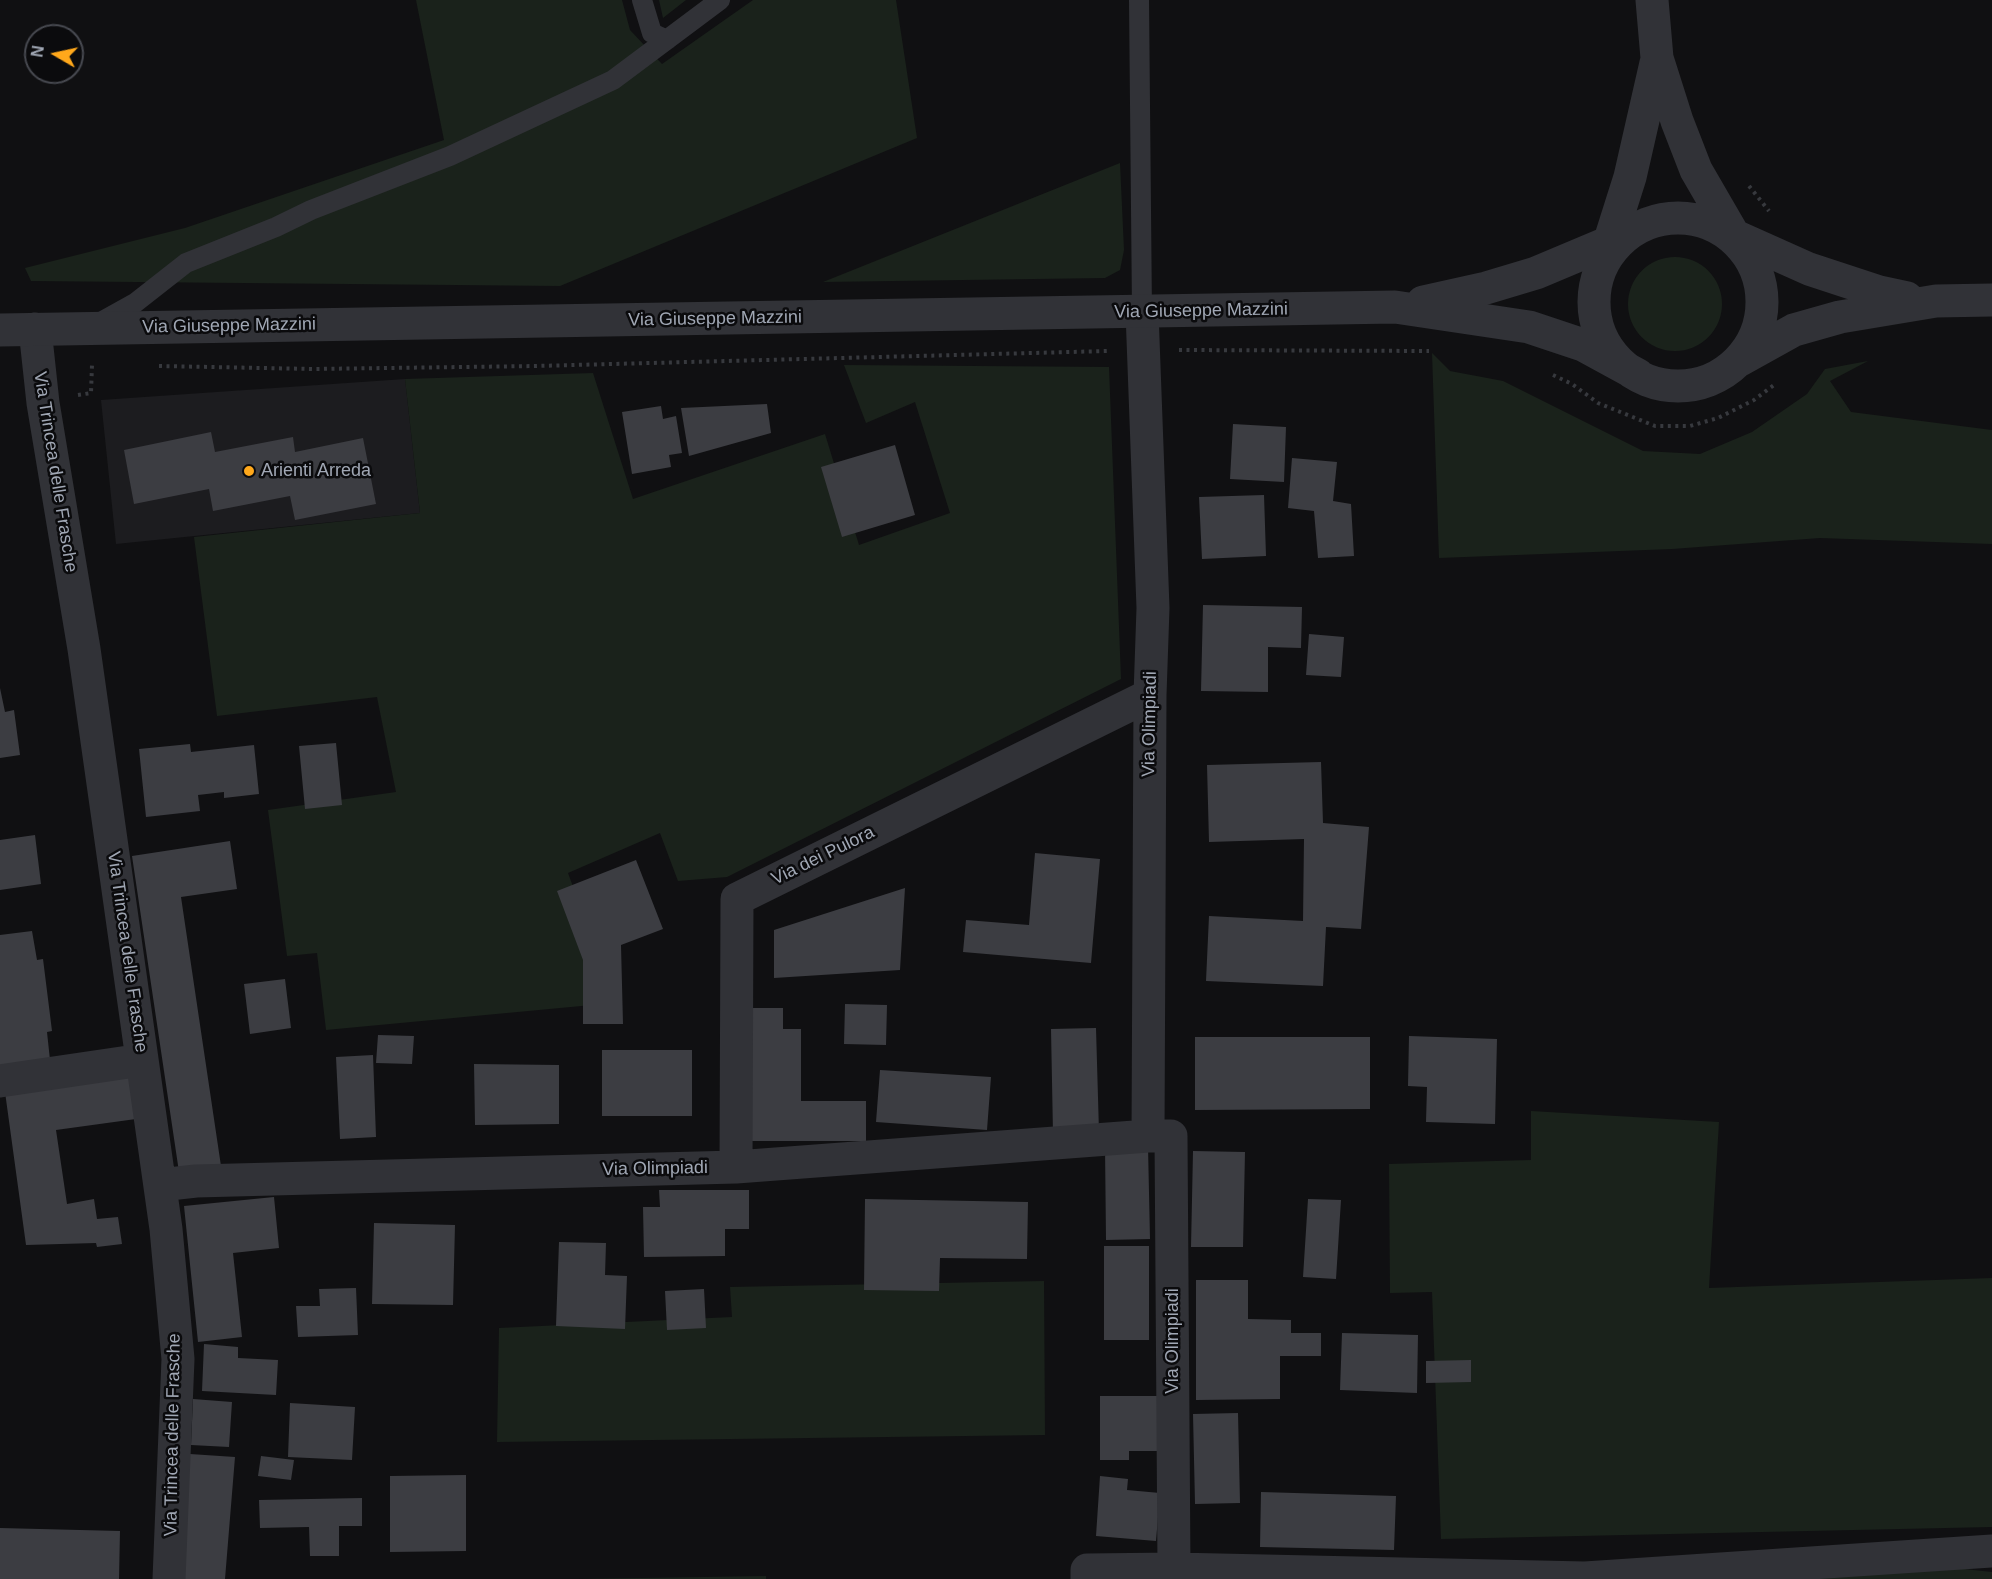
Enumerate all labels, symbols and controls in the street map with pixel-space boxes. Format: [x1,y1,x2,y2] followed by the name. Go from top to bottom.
[24,24,84,84] north arrow
[28,44,47,58] text: N
[1114,299,1288,323] street label: Via Giuseppe Mazzini
[628,307,802,331] street label: Via Giuseppe Mazzini
[142,314,316,338] street label: Via Giuseppe Mazzini
[28,370,82,574] street label: Via Trincea delle Frasche
[261,460,371,482] place label: Arienti Arreda
[242,464,256,478] marker: Arienti Arreda
[1138,671,1162,777] street label: Via Olimpiadi
[768,822,878,890] street label: Via dei Pulora
[102,850,152,1054] street label: Via Trincea delle Frasche
[602,1157,708,1181] street label: Via Olimpiadi
[1162,1288,1184,1394] street label: Via Olimpiadi
[160,1333,186,1537] street label: Via Trincea delle Frasche

